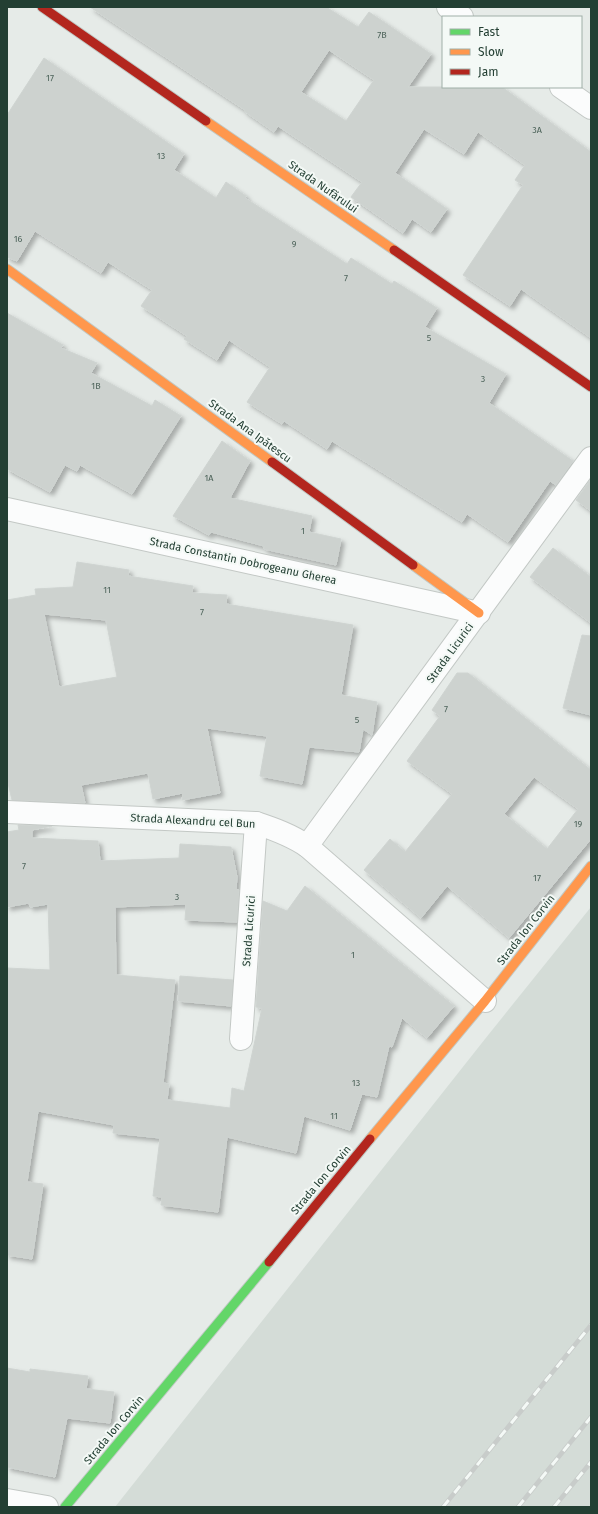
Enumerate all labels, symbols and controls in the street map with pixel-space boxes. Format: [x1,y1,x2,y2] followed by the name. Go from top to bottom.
[442,16,582,88] legend
[478,25,500,39] text: Fast
[377,30,387,40] house number: 7B
[478,45,504,59] text: Slow
[478,65,498,79] text: Jam
[46,73,54,83] house number: 17
[532,125,543,135] house number: 3A
[157,151,165,161] house number: 13
[286,158,360,216] street label: Strada Nufărului
[14,234,23,244] house number: 16
[292,239,297,249] house number: 9
[344,273,348,283] house number: 7
[427,333,432,343] house number: 5
[481,374,485,384] house number: 3
[91,381,101,391] house number: 1B
[206,397,294,465] street label: Strada Ana Ipătescu
[204,473,214,483] house number: 1A
[301,526,305,536] house number: 1
[148,535,338,587] street label: Strada Constantin Dobrogeanu Gherea
[103,585,111,595] house number: 11
[200,607,204,617] house number: 7
[424,620,476,686] street label: Strada Licurici
[444,704,448,714] house number: 7
[355,715,360,725] house number: 5
[130,811,256,831] street label: Strada Alexandru cel Bun
[574,819,583,829] house number: 19
[22,861,26,871] house number: 7
[533,873,541,883] house number: 17
[175,892,179,902] house number: 3
[494,892,558,968] street label: Strada Ion Corvin
[240,895,258,967] street label: Strada Licurici
[351,950,355,960] house number: 1
[352,1078,360,1088] house number: 13
[330,1111,338,1121] house number: 11
[288,1143,354,1217] street label: Strada Ion Corvin
[81,1393,147,1467] street label: Strada Ion Corvin

